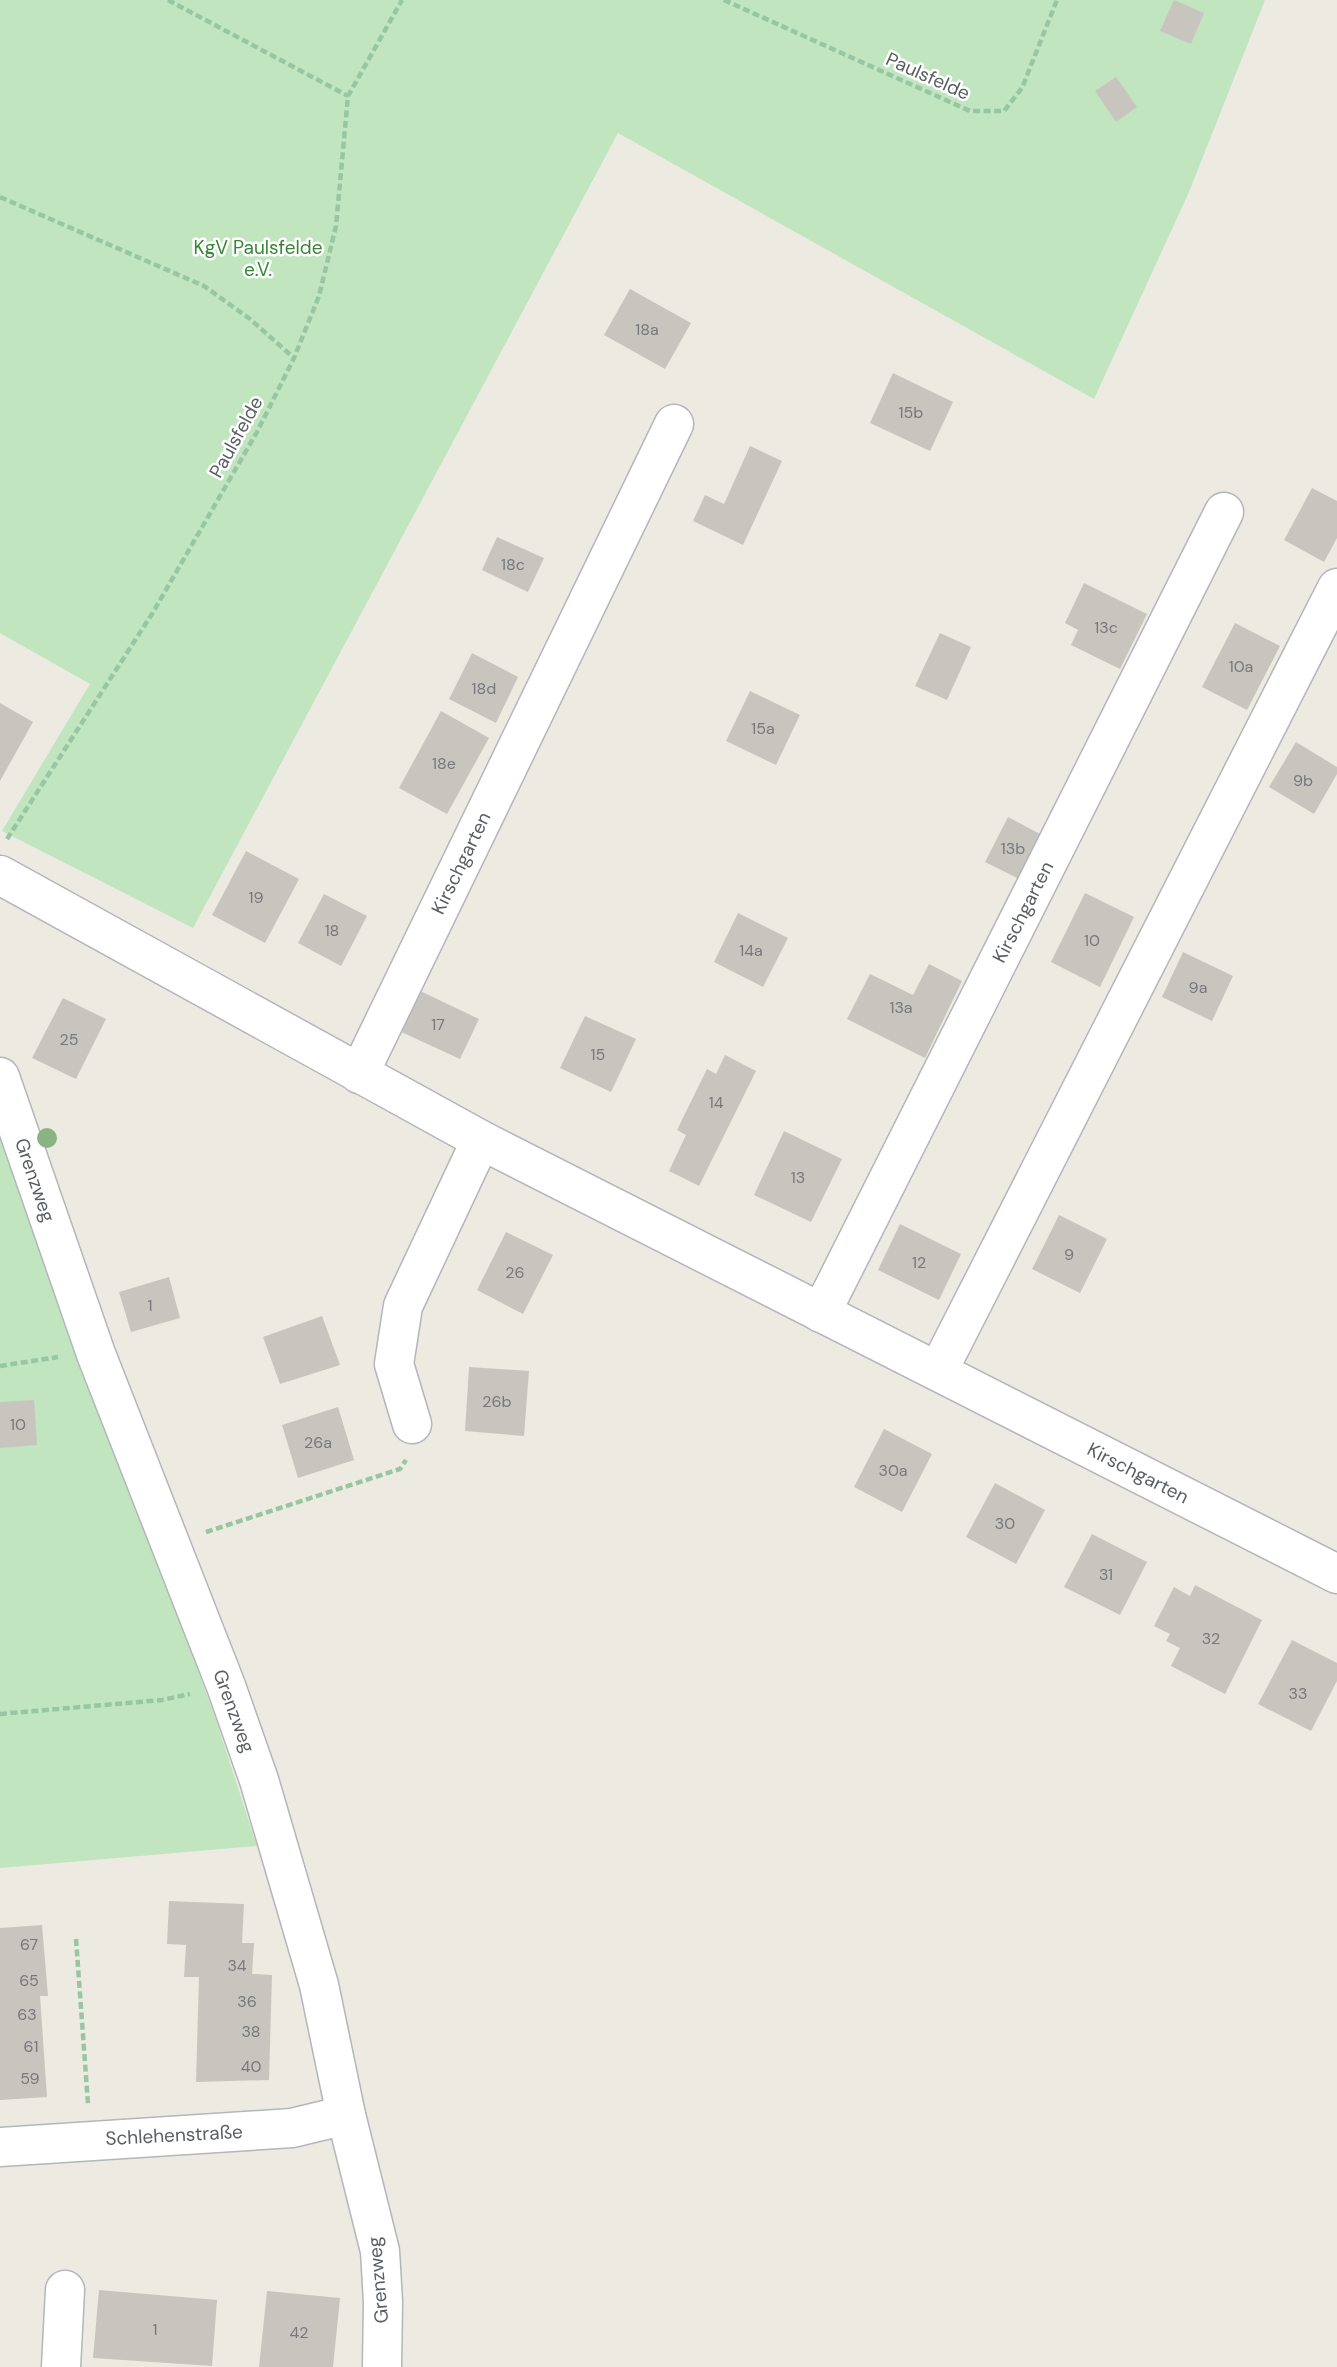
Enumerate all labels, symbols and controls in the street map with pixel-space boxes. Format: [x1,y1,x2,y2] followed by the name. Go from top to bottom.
[882,46,974,106] street label: Paulsfelde
[194,235,322,282] park label: KgV Paulsfelde e.V.
[635,319,659,340] house number: 18a
[203,392,269,482] street label: Paulsfelde
[899,402,923,423] house number: 15b
[501,554,525,575] house number: 18c
[1094,617,1118,638] house number: 13c
[1229,656,1253,677] house number: 10a
[472,678,496,699] house number: 18d
[751,718,775,739] house number: 15a
[432,753,456,774] house number: 18e
[1293,770,1313,791] house number: 9b
[425,808,497,918] street label: Kirschgarten
[1001,838,1025,859] house number: 13b
[987,857,1059,967] street label: Kirschgarten
[248,887,264,908] house number: 19
[325,920,339,941] house number: 18
[1084,930,1100,951] house number: 10
[739,940,763,961] house number: 14a
[1189,977,1207,998] house number: 9a
[889,997,913,1018] house number: 13a
[431,1014,445,1035] house number: 17
[60,1029,78,1050] house number: 25
[591,1044,605,1065] house number: 15
[709,1092,724,1113] house number: 14
[9,1135,61,1226] street label: Grenzweg
[791,1167,805,1188] house number: 13
[1064,1244,1074,1265] house number: 9
[912,1252,926,1273] house number: 12
[505,1262,525,1283] house number: 26
[148,1295,153,1316] house number: 1
[482,1391,512,1412] house number: 26b
[10,1414,26,1435] house number: 10
[304,1432,332,1453] house number: 26a
[1083,1437,1193,1509] street label: Kirschgarten
[878,1460,908,1481] house number: 30a
[995,1513,1015,1534] house number: 30
[1099,1564,1113,1585] house number: 31
[1202,1628,1220,1649] house number: 32
[207,1666,261,1756] street label: Grenzweg
[1289,1683,1307,1704] house number: 33
[20,1934,38,1955] house number: 67
[227,1955,247,1976] house number: 34
[19,1970,39,1991] house number: 65
[237,1991,257,2012] house number: 36
[17,2004,37,2025] house number: 63
[241,2021,261,2042] house number: 38
[23,2036,39,2057] house number: 61
[241,2056,261,2077] house number: 40
[20,2068,40,2089] house number: 59
[105,2119,243,2151] street label: Schlehenstraße
[362,2235,394,2324] street label: Grenzweg
[153,2319,158,2340] house number: 1
[290,2322,308,2343] house number: 42

